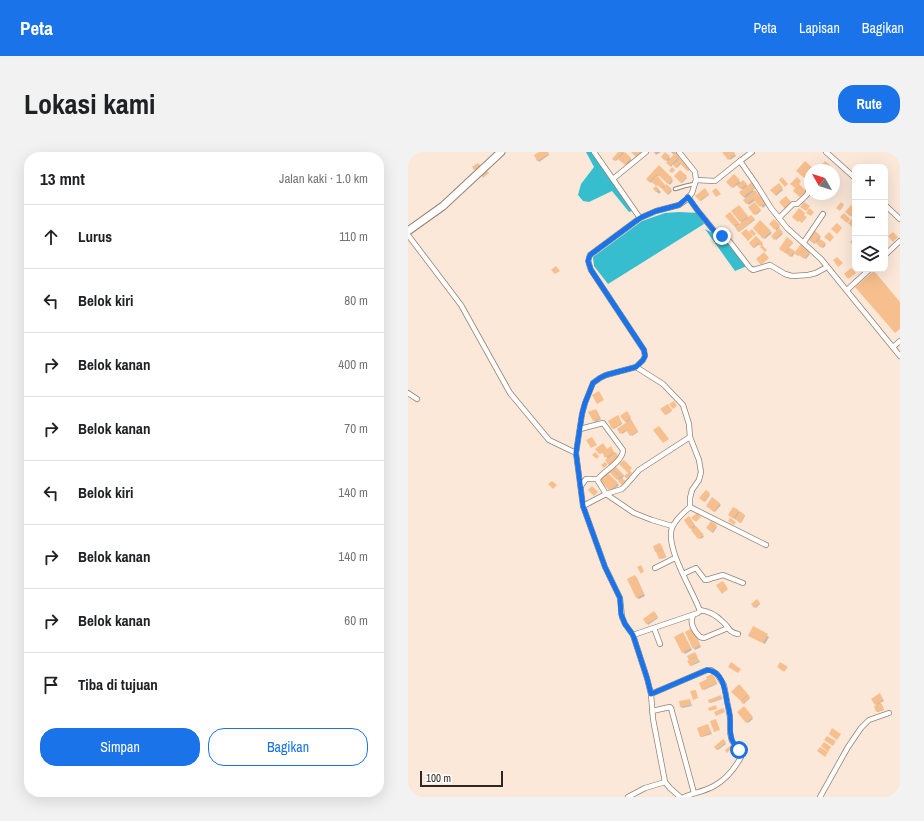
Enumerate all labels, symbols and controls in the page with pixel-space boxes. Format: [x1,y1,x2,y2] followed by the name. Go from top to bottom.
[20,15,53,41] text: Peta
[753,19,777,37] text: Peta
[799,19,840,37] text: Lapisan
[862,19,904,37] text: Bagikan
[24,85,155,123] text: Lokasi kami
[838,85,900,123] button: Rute
[804,164,840,200] north arrow
[852,164,888,272] map controls
[852,164,888,200] button: +
[40,167,85,190] text: 13 mnt
[279,170,368,187] text: Jalan kaki · 1.0 km
[852,200,888,236] button: −
[40,226,62,248] icon: ahead
[78,226,112,247] text: Lurus
[713,227,731,245] route end
[339,228,368,245] text: 110 m
[852,236,888,272] button: layers
[40,290,62,312] icon: left
[78,290,133,311] text: Belok kiri
[344,292,368,309] text: 80 m
[40,354,62,376] icon: right
[78,354,150,375] text: Belok kanan
[338,356,368,373] text: 400 m
[40,418,62,440] icon: right
[78,418,150,439] text: Belok kanan
[344,420,368,437] text: 70 m
[40,482,62,504] icon: left
[78,482,133,503] text: Belok kiri
[338,484,368,501] text: 140 m
[40,546,62,568] icon: right
[78,546,150,567] text: Belok kanan
[338,548,368,565] text: 140 m
[40,610,62,632] icon: right
[78,610,150,631] text: Belok kanan
[344,612,368,629] text: 60 m
[40,674,62,696] icon: arrive
[78,674,158,695] text: Tiba di tujuan
[40,728,200,766] button: Simpan
[208,728,368,766] button: Bagikan
[730,741,748,759] route start
[420,769,503,788] scale bar
[426,771,451,785] text: 100 m

